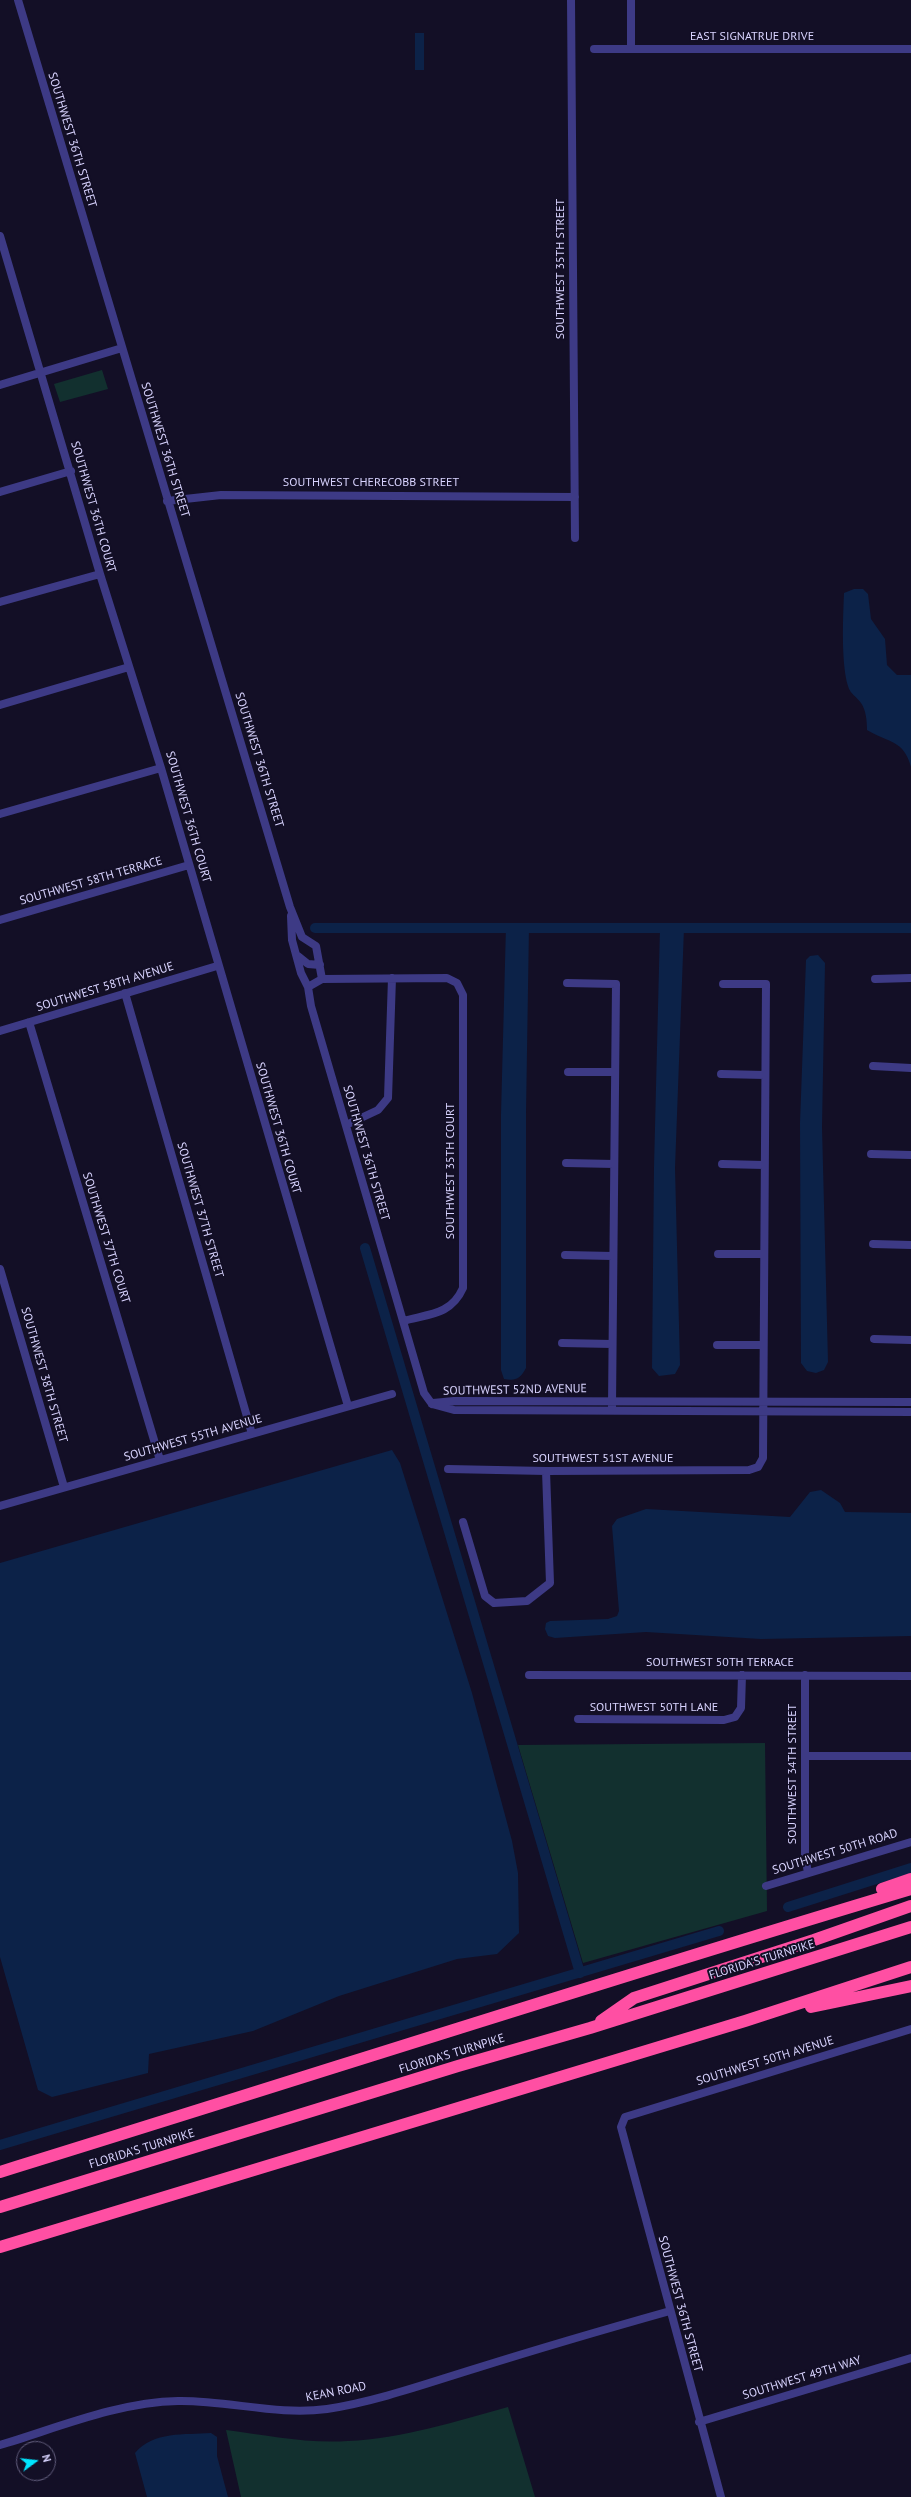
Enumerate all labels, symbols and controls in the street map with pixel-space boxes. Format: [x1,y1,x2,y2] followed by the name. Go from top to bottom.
[690,30,814,44] street label: EAST SIGNATRUE DRIVE
[45,71,99,209] street label: SOUTHWEST 36TH STREET
[554,199,568,339] street label: SOUTHWEST 35TH STREET
[138,381,192,519] street label: SOUTHWEST 36TH STREET
[67,439,119,575] street label: SOUTHWEST 36TH COURT
[283,476,459,490] street label: SOUTHWEST CHERECOBB STREET
[232,691,286,829] street label: SOUTHWEST 36TH STREET
[162,749,214,885] street label: SOUTHWEST 36TH COURT
[18,854,164,908] street label: SOUTHWEST 58TH TERRACE
[35,959,175,1015] street label: SOUTHWEST 58TH AVENUE
[252,1060,304,1196] street label: SOUTHWEST 36TH COURT
[340,1084,392,1222] street label: SOUTHWEST 36TH STREET
[444,1103,458,1239] street label: SOUTHWEST 35TH COURT
[174,1141,226,1279] street label: SOUTHWEST 37TH STREET
[79,1171,133,1305] street label: SOUTHWEST 37TH COURT
[18,1306,70,1444] street label: SOUTHWEST 38TH STREET
[443,1382,587,1398] street label: SOUTHWEST 52ND AVENUE
[122,1411,264,1465] street label: SOUTHWEST 55TH AVENUE
[532,1452,674,1466] street label: SOUTHWEST 51ST AVENUE
[646,1656,794,1670] street label: SOUTHWEST 50TH TERRACE
[590,1701,718,1715] street label: SOUTHWEST 50TH LANE
[786,1704,800,1844] street label: SOUTHWEST 34TH STREET
[771,1826,899,1878] street label: SOUTHWEST 50TH ROAD
[707,1937,817,1983] street label: FLORIDA'S TURNPIKE
[397,2031,507,2077] street label: FLORIDA'S TURNPIKE
[695,2033,835,2089] street label: SOUTHWEST 50TH AVENUE
[87,2126,197,2172] street label: FLORIDA'S TURNPIKE
[655,2234,705,2374] street label: SOUTHWEST 36TH STREET
[741,2353,863,2403] street label: SOUTHWEST 49TH WAY
[304,2379,368,2405] street label: KEAN ROAD
[16,2441,56,2481] north arrow
[39,2453,54,2463] text: N

